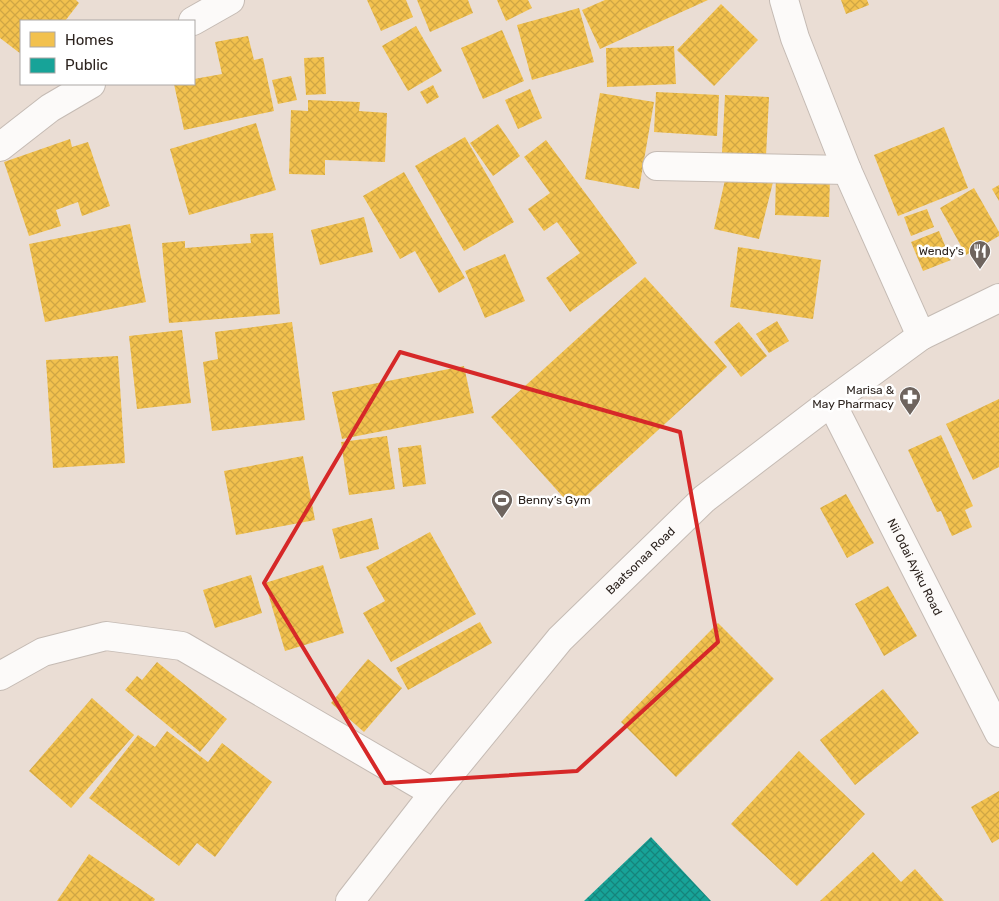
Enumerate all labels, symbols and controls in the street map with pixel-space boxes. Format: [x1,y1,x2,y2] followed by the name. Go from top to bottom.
[20,20,195,85] legend
[65,31,114,49] text: Homes
[65,56,108,74] text: Public
[968,239,992,270] restaurant icon: Wendy's
[918,244,964,258] place label: Wendy's
[812,383,895,411] place label: Marisa & May Pharmacy
[898,385,922,416] pharmacy icon: Marisa & May Pharmacy
[490,488,514,519] sports icon: Benny’s Gym
[518,493,591,507] place label: Benny’s Gym
[884,516,945,618] street label: Nii Odai Ayiku Road
[603,524,678,597] street label: Baatsonaa Road

